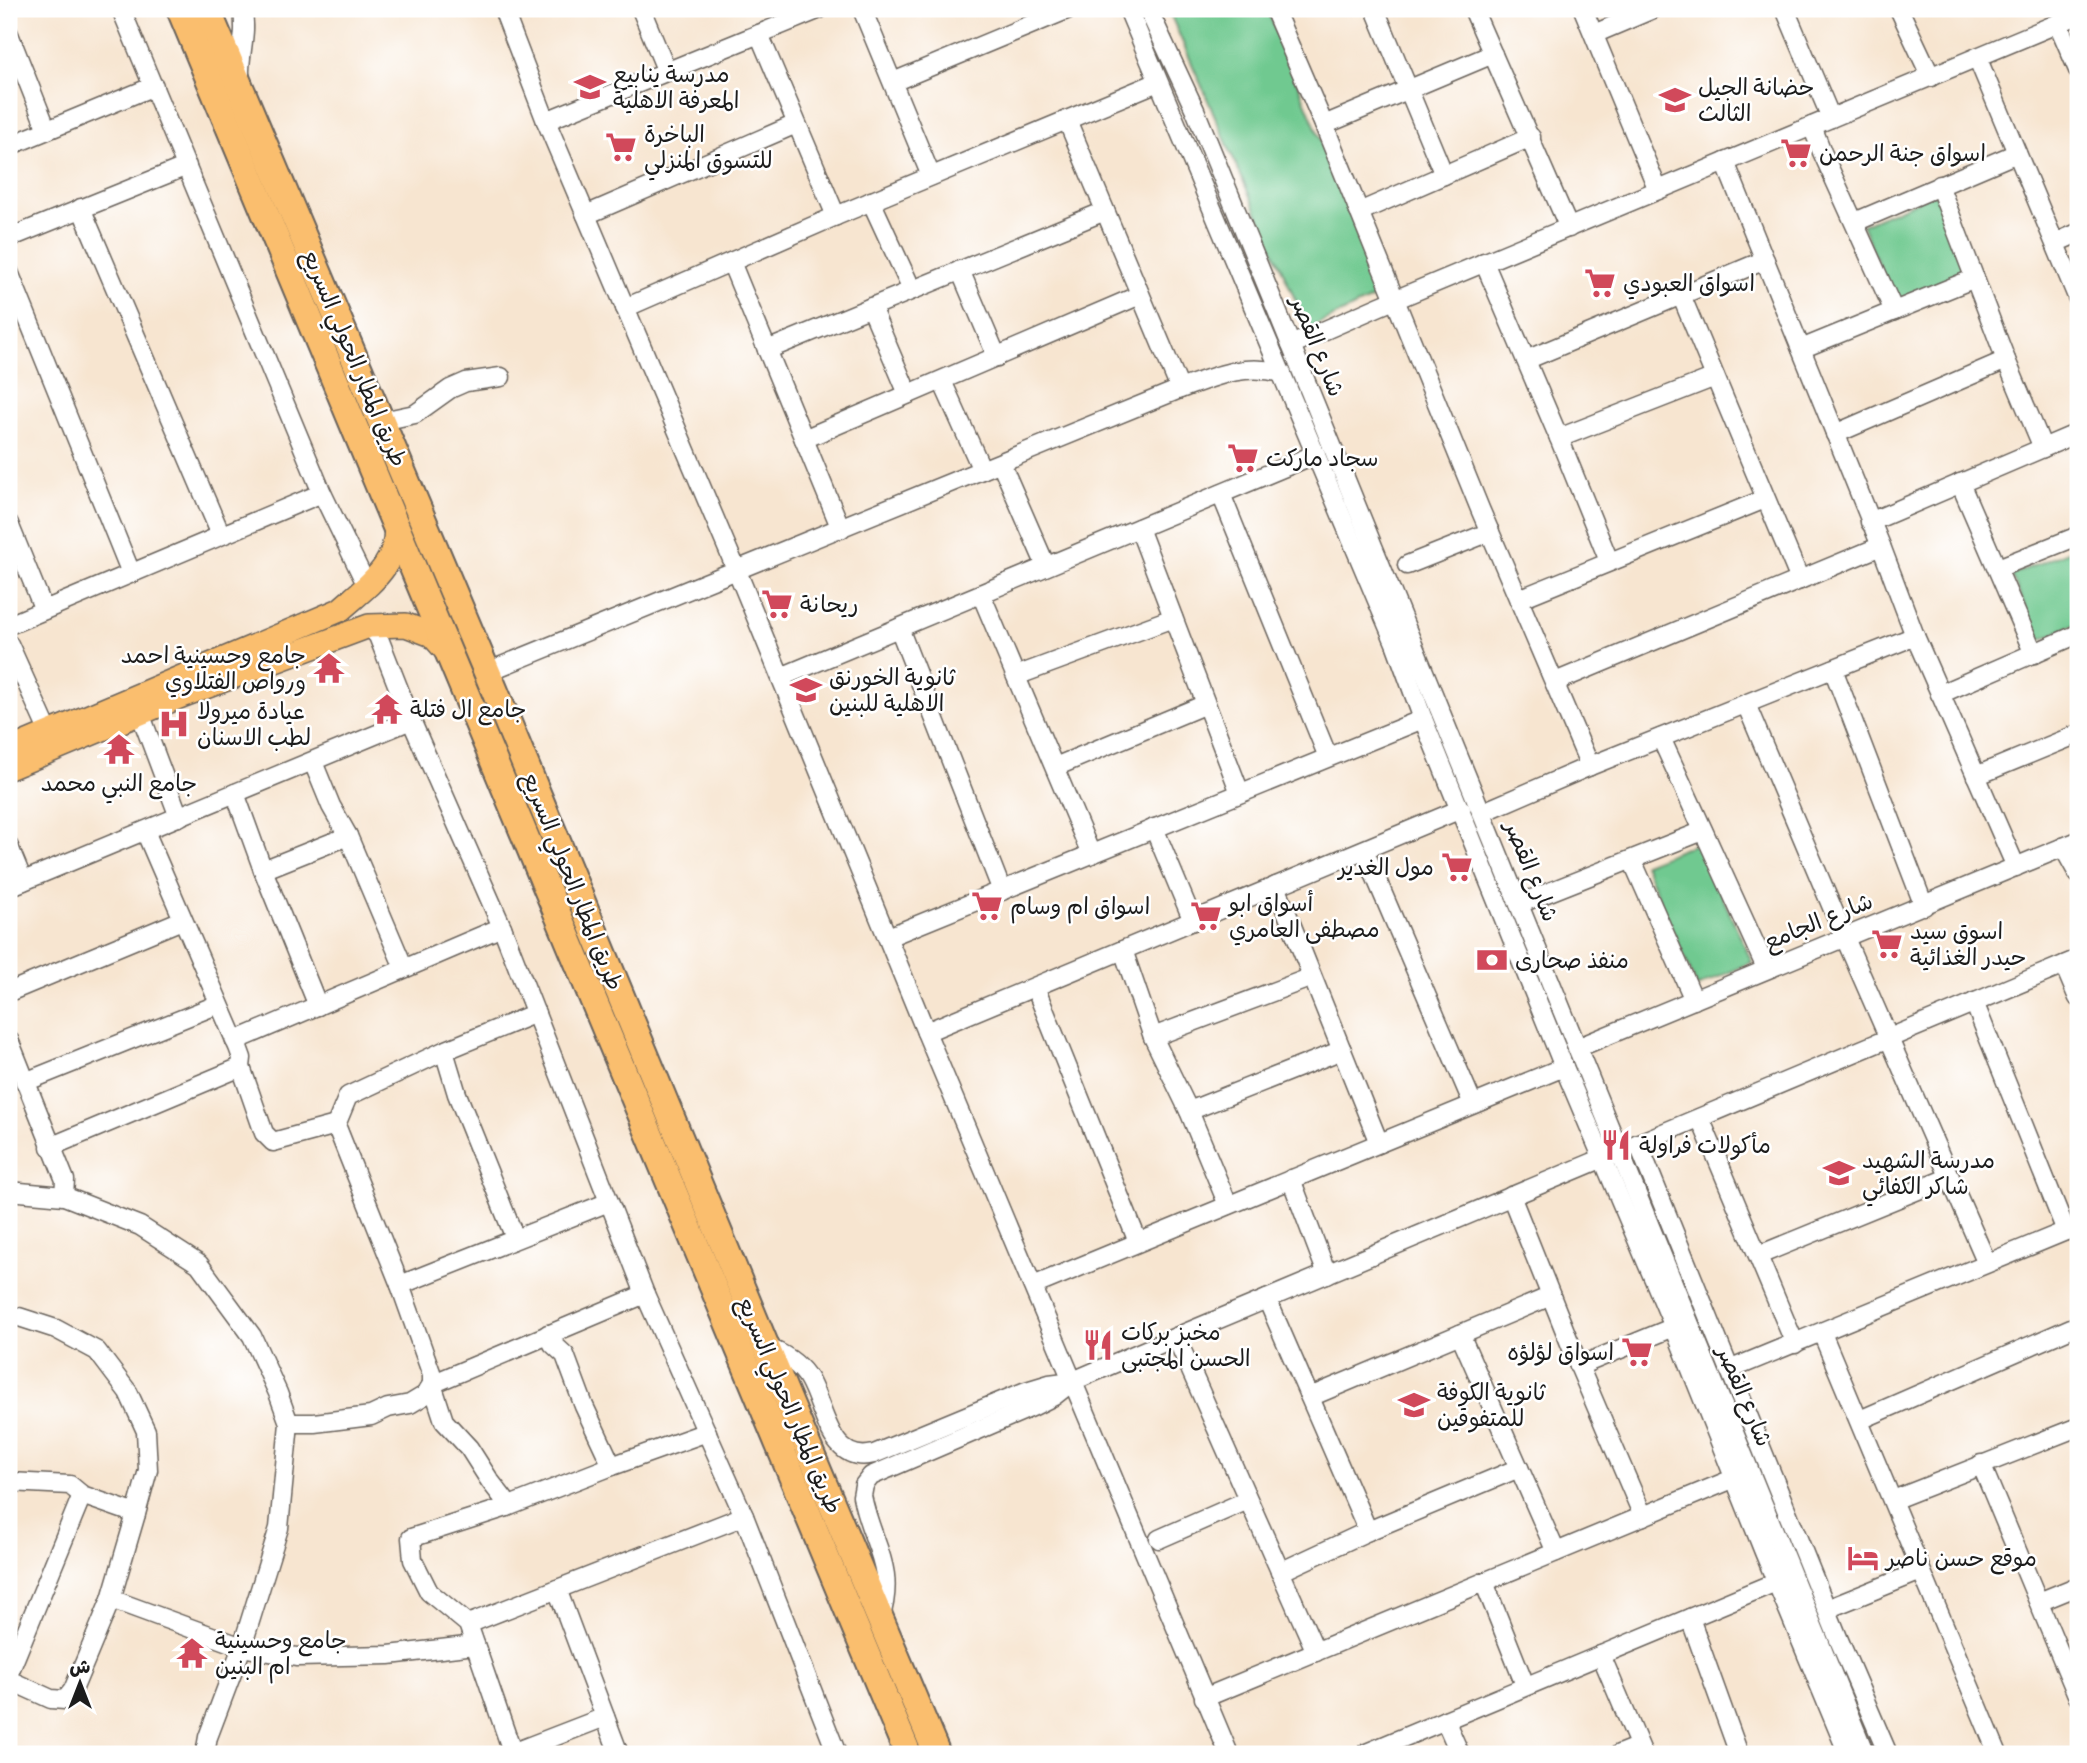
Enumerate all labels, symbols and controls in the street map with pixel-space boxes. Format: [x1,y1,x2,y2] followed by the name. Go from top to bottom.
[613,60,739,114] place label: مدرسة ينابيع المعرفة الاهلية
[573,70,607,104] school or university icon: مدرسة ينابيع المعرفة الاهلية
[1698,73,1815,127] place label: حضانة الجيل الثالث
[1658,83,1692,117] school or university icon: حضانة الجيل الثالث
[644,120,773,181] place label: الباخرة للتسوق المنزلي
[604,130,638,164] supermarket icon: الباخرة للتسوق المنزلي
[1779,136,1813,170] supermarket icon: اسواق جنة الرحمن
[1819,139,1986,167] place label: اسواق جنة الرحمن
[290,245,413,474] street label: طريق المطار الحولي السريع
[1583,266,1617,300] supermarket icon: اسواق العبودي
[1623,269,1755,300] place label: اسواق العبودي
[1282,290,1351,401] street label: شارع القصر
[1226,441,1260,475] supermarket icon: سجاد ماركت
[1266,444,1379,472] place label: سجاد ماركت
[760,587,794,621] supermarket icon: ريحانة
[800,590,858,618] place label: ريحانة
[121,641,306,698] place label: جامع وحسينية احمد ورواص الفتلاوي
[312,651,346,685] temple icon: جامع وحسينية احمد ورواص الفتلاوي
[829,663,957,717] place label: ثانوية الخورنق الاهلية للبنين
[789,673,823,707] school or university icon: ثانوية الخورنق الاهلية للبنين
[370,692,404,726] temple icon: جامع ال فتلة
[410,695,526,726] place label: جامع ال فتلة
[197,697,311,751] place label: عيادة ميرولا لطب الاسنان
[157,707,191,741] hospital icon: عيادة ميرولا لطب الاسنان
[102,732,136,766] temple icon: جامع النبي محمد
[510,768,630,997] street label: طريق المطار الحولي السريع
[41,769,197,804] place label: جامع النبي محمد
[1496,815,1565,926] street label: شارع القصر
[1440,850,1474,884] supermarket icon: مول الغدير
[1337,853,1434,881] place label: مول الغدير
[1759,886,1878,958] street label: شارع الجامع
[970,889,1004,923] supermarket icon: اسواق ام وسام
[1227,889,1380,946] place label: أسواق ابو مصطفى العامري
[1010,892,1150,924] place label: اسواق ام وسام
[1189,899,1223,933] supermarket icon: أسواق ابو مصطفى العامري
[1910,917,2027,971] place label: اسوق سيد حيدر الغذائية
[1870,927,1904,961] supermarket icon: اسوق سيد حيدر الغذائية
[1475,943,1509,977] bank icon: منفذ صحارى
[1515,946,1629,974] place label: منفذ صحارى
[1599,1128,1633,1162] restaurant icon: مأكولات فراولة
[1639,1131,1771,1160] place label: مأكولات فراولة
[1862,1146,1995,1207] place label: مدرسة الشهيد شاكر الكفائي
[1822,1156,1856,1190] school or university icon: مدرسة الشهيد شاكر الكفائي
[725,1292,848,1521] street label: طريق المطار الحولي السريع
[1121,1318,1251,1373] place label: مخبز بركات الحسن المجتبى
[1081,1328,1115,1362] restaurant icon: مخبز بركات الحسن المجتبى
[1620,1335,1654,1369] supermarket icon: اسواق لؤلؤه
[1507,1338,1614,1366] place label: اسواق لؤلؤه
[1709,1340,1779,1451] street label: شارع القصر
[1437,1378,1547,1433] place label: ثانوية الكوفة للمتفوقين
[1397,1388,1431,1422] school or university icon: ثانوية الكوفة للمتفوقين
[1846,1541,1880,1575] hotel icon: موقع حسن ناصر
[1884,1544,2037,1575] place label: موقع حسن ناصر
[215,1626,347,1684] place label: جامع وحسينية ام البنين
[175,1636,209,1670] temple icon: جامع وحسينية ام البنين
[46,1648,116,1718] north arrow
[70,1655,91,1678] text: ش

